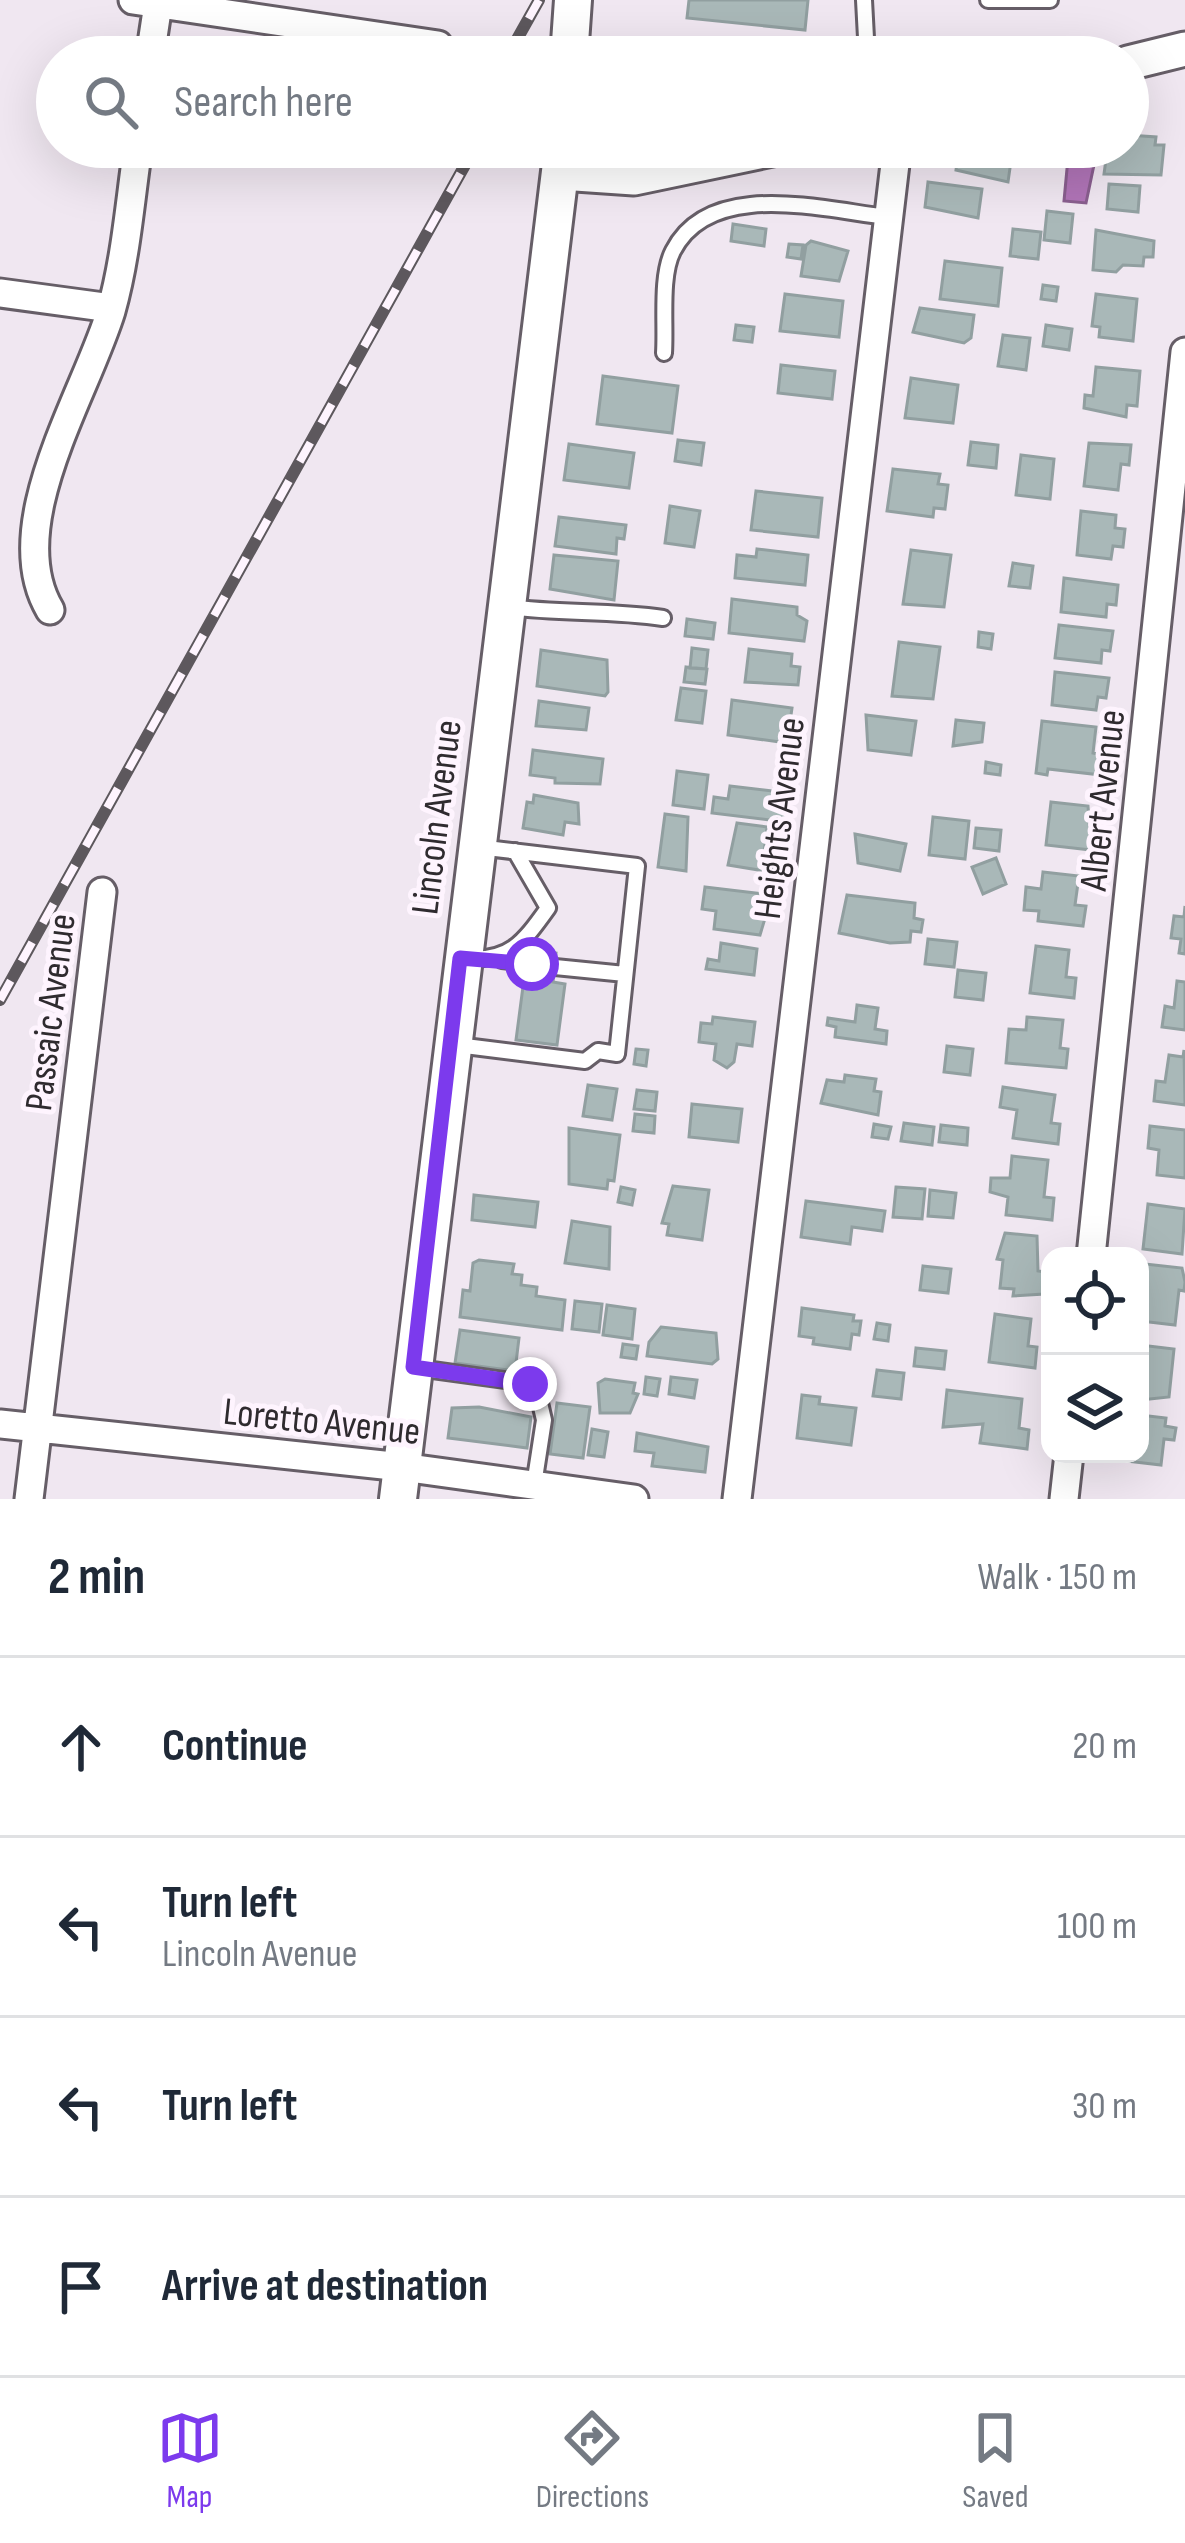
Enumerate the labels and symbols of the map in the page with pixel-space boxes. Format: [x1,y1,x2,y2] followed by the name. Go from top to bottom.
[1071,708,1136,894] street label: Albert Avenue
[745,715,816,922] street label: Heights Avenue
[402,717,473,917] street label: Lincoln Avenue
[16,911,87,1113] street label: Passaic Avenue
[505,937,559,991] route start
[503,1357,557,1411] route end
[221,1389,422,1456] street label: Loretto Avenue

